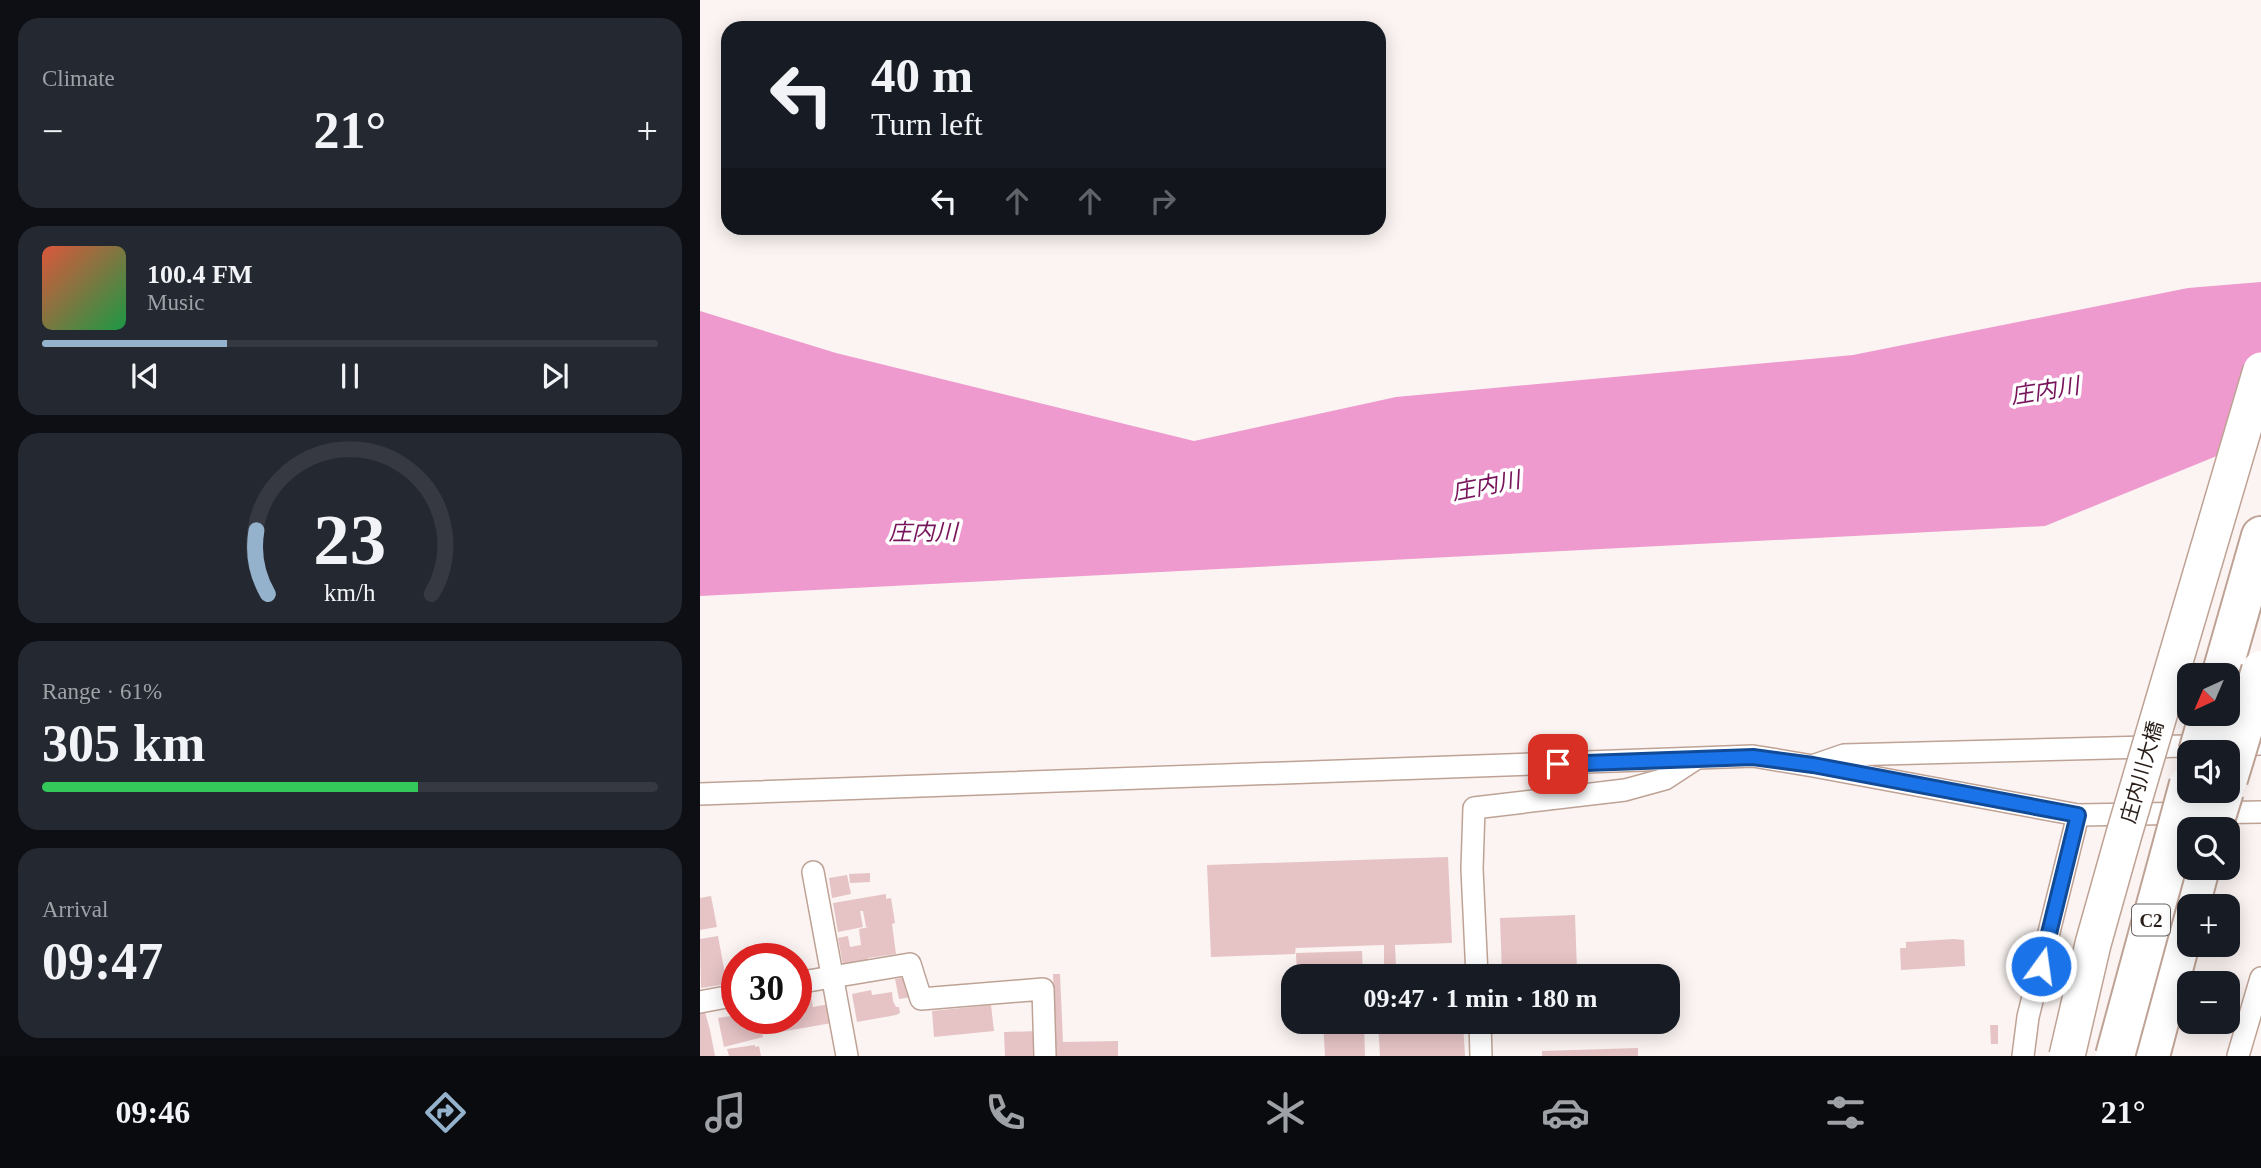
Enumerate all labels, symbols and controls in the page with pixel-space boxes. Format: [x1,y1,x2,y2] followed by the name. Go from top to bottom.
[871,48,973,103] text: 40 m
[756,49,847,140] icon: left
[42,66,115,91] text: Climate
[314,102,386,159] text: 21°
[871,106,983,142] text: Turn left
[42,110,63,152] text: −
[637,110,658,152] text: +
[925,182,963,220] icon: left
[998,182,1036,220] icon: ahead
[1071,182,1109,220] icon: ahead
[1144,182,1182,220] icon: right
[147,260,252,289] text: 100.4 FM
[147,290,205,315] text: Music
[126,357,164,395] icon: previous
[331,357,369,395] icon: pause
[536,357,574,395] icon: next
[2009,373,2084,409] water label: 庄内川
[1450,467,1525,505] water label: 庄内川
[314,499,386,580] text: 23
[889,520,961,545] water label: 庄内川
[324,579,376,606] text: km/h
[2177,663,2240,726] north arrow
[2177,663,2240,1034] map controls
[42,679,162,704] text: Range · 61%
[42,715,205,772] text: 305 km
[2116,718,2168,826] street label: 庄内川大橋
[1528,734,1588,794] pin
[2177,740,2240,803] button: sound
[1539,745,1577,783] icon: arrive
[2177,817,2240,880] button: search
[2177,894,2240,957] button: +
[42,897,108,922] text: Arrival
[2132,904,2170,936] road number: C2
[2004,929,2078,1003] position arrow
[42,933,163,990] text: 09:47
[721,943,812,1034] speed limit sign: 30
[2177,971,2240,1034] button: −
[1364,984,1598,1013] text: 09:47 · 1 min · 180 m
[421,1088,470,1137] icon: directions
[701,1088,750,1137] icon: music
[981,1088,1030,1137] icon: phone
[1261,1088,1310,1137] icon: climate
[1541,1088,1590,1137] icon: car
[1821,1088,1870,1137] icon: filters
[115,1094,190,1130] text: 09:46
[2101,1094,2145,1130] text: 21°

